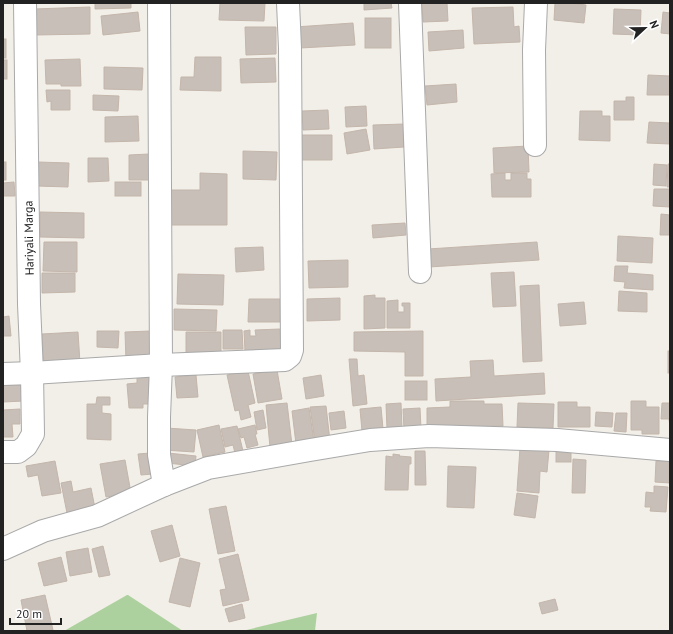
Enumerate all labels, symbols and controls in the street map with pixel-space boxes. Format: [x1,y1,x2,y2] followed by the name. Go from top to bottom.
[625,8,665,48] north arrow
[646,18,662,30] text: N
[20,200,37,275] street label: Hariyali Marga
[10,600,61,626] scale bar
[16,606,42,621] text: 20 m

